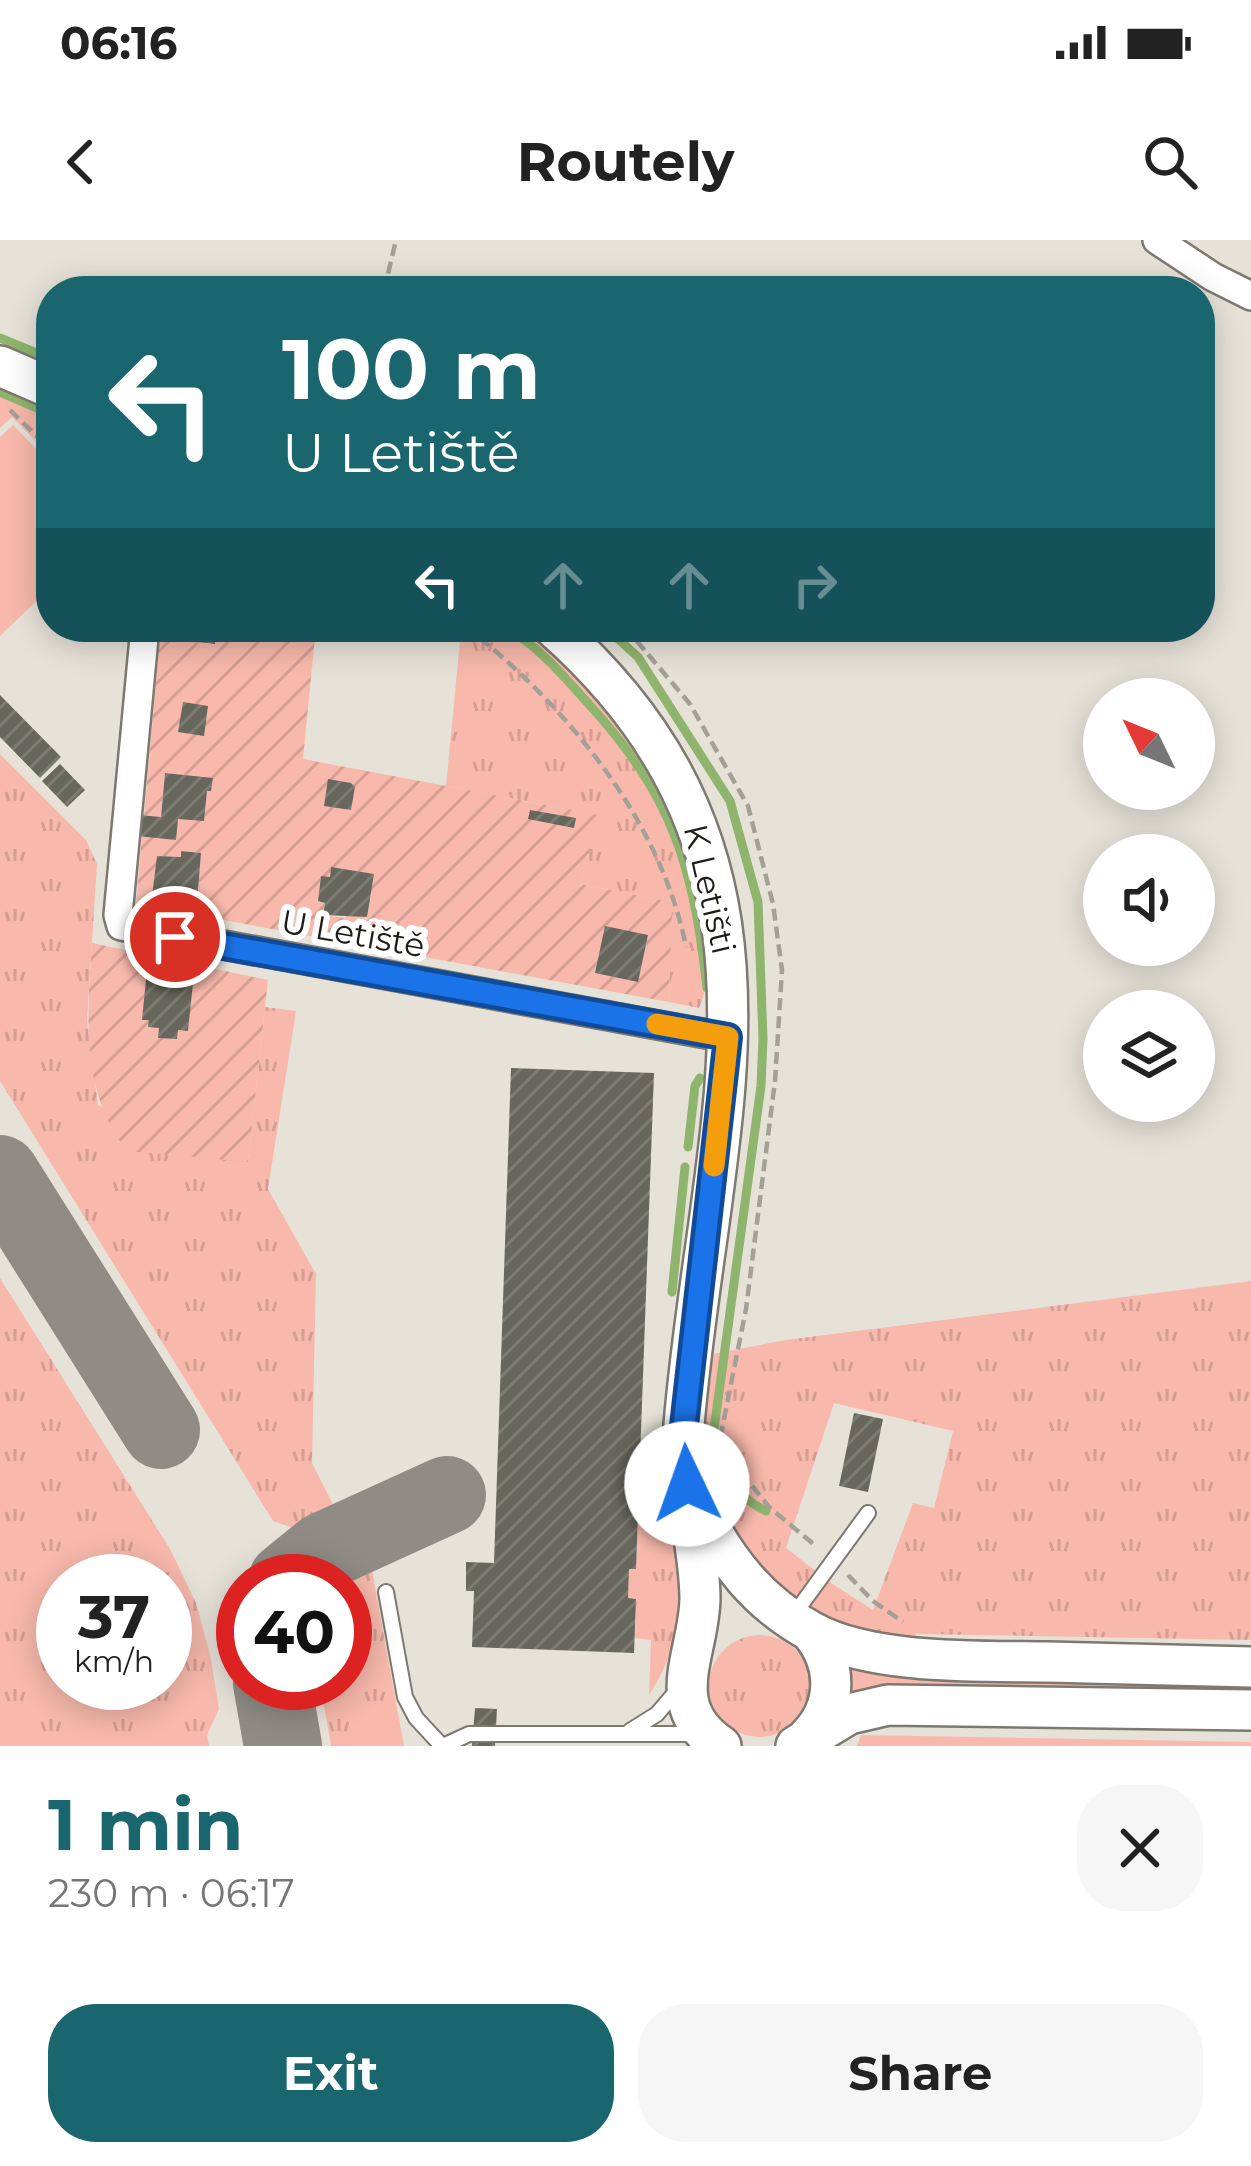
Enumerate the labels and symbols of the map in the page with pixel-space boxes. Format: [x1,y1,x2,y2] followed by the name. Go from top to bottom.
[1083,678,1215,810] north arrow
[676,820,744,958] street label: K Letišti
[124,886,226,988] pin
[278,901,428,965] street label: U Letiště
[624,1421,750,1547] position arrow
[216,1554,372,1710] speed limit sign: 40

